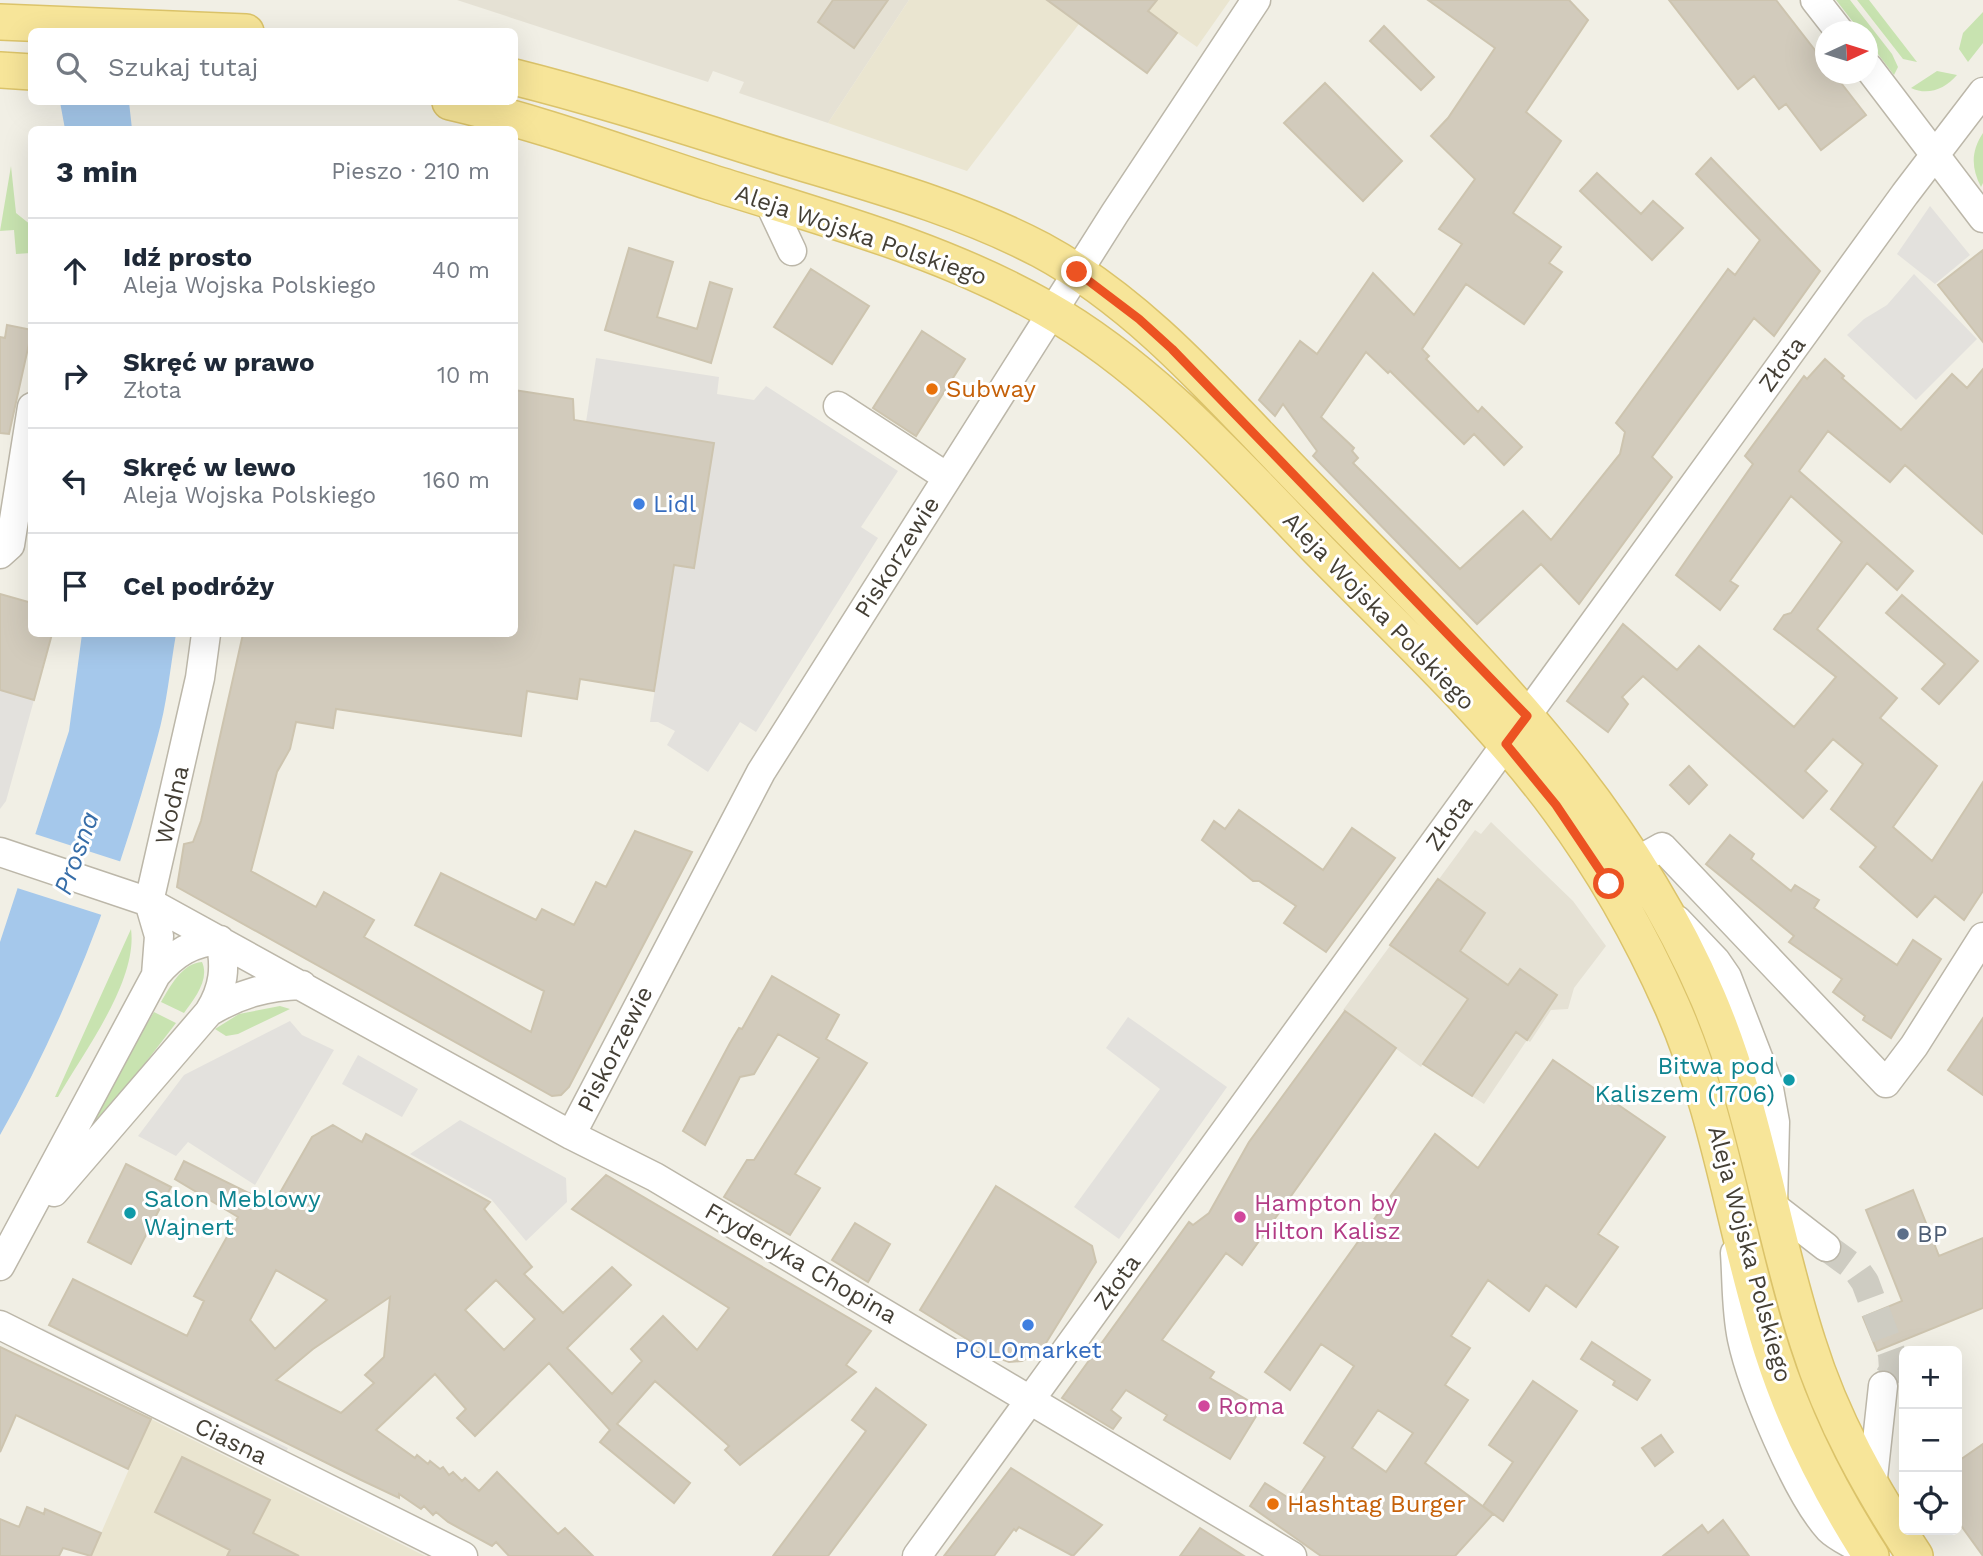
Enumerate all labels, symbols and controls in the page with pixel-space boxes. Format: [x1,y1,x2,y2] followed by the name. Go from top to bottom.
[1815,21,1878,84] north arrow
[28,28,518,105] search box
[52,48,90,86] icon: search
[108,52,258,82] text: Szukaj tutaj
[56,154,138,189] text: 3 min
[331,158,490,185] text: Pieszo · 210 m
[732,179,990,291] street label: Aleja Wojska Polskiego
[123,242,252,272] text: Idź prosto
[56,252,94,290] icon: ahead
[1061,256,1092,287] route end
[432,257,490,284] text: 40 m
[123,272,376,299] text: Aleja Wojska Polskiego
[1753,331,1811,397] street label: Złota
[123,347,315,377] text: Skręć w prawo
[56,357,94,395] icon: right
[437,362,490,389] text: 10 m
[946,375,1036,403] place label: Subway
[123,377,181,404] text: Złota
[924,381,940,397] marker: Subway
[123,452,296,482] text: Skręć w lewo
[56,462,94,500] icon: left
[423,467,490,494] text: 160 m
[123,482,376,509] text: Aleja Wojska Polskiego
[653,490,697,518] place label: Lidl
[849,491,945,623] street label: Piskorzewie
[631,496,647,512] marker: Lidl
[1277,506,1481,716] street label: Aleja Wojska Polskiego
[56,567,94,605] icon: arrive
[123,571,274,601] text: Cel podróży
[149,763,195,847] street label: Wodna
[1420,790,1478,856] street label: Złota
[47,808,105,898] water label: Prosna
[1593,868,1624,899] route start
[571,981,659,1117] street label: Piskorzewie
[1595,1052,1775,1108] place label: Bitwa pod Kaliszem (1706)
[1781,1072,1797,1088] marker: Bitwa pod Kaliszem (1706)
[1702,1123,1798,1385] street label: Aleja Wojska Polskiego
[144,1185,321,1241] place label: Salon Meblowy Wajnert
[1254,1189,1401,1245] place label: Hampton by Hilton Kalisz
[700,1197,902,1329] street label: Fryderyka Chopina
[122,1205,138,1221] marker: Salon Meblowy Wajnert
[1232,1209,1248,1225] marker: Hampton by Hilton Kalisz
[1917,1220,1947,1248] place label: BP
[1895,1226,1911,1242] marker: BP
[1088,1249,1146,1315] street label: Złota
[1020,1317,1036,1333] marker: POLOmarket
[954,1336,1102,1364] place label: POLOmarket
[1899,1346,1962,1535] map controls
[1899,1346,1962,1409] button: +
[1218,1392,1284,1420] place label: Roma
[1196,1398,1212,1414] marker: Roma
[1899,1409,1962,1472] button: −
[190,1411,272,1471] street label: Ciasna
[1899,1472,1962,1535] button: locate
[1287,1490,1466,1518] place label: Hashtag Burger
[1265,1496,1281,1512] marker: Hashtag Burger

